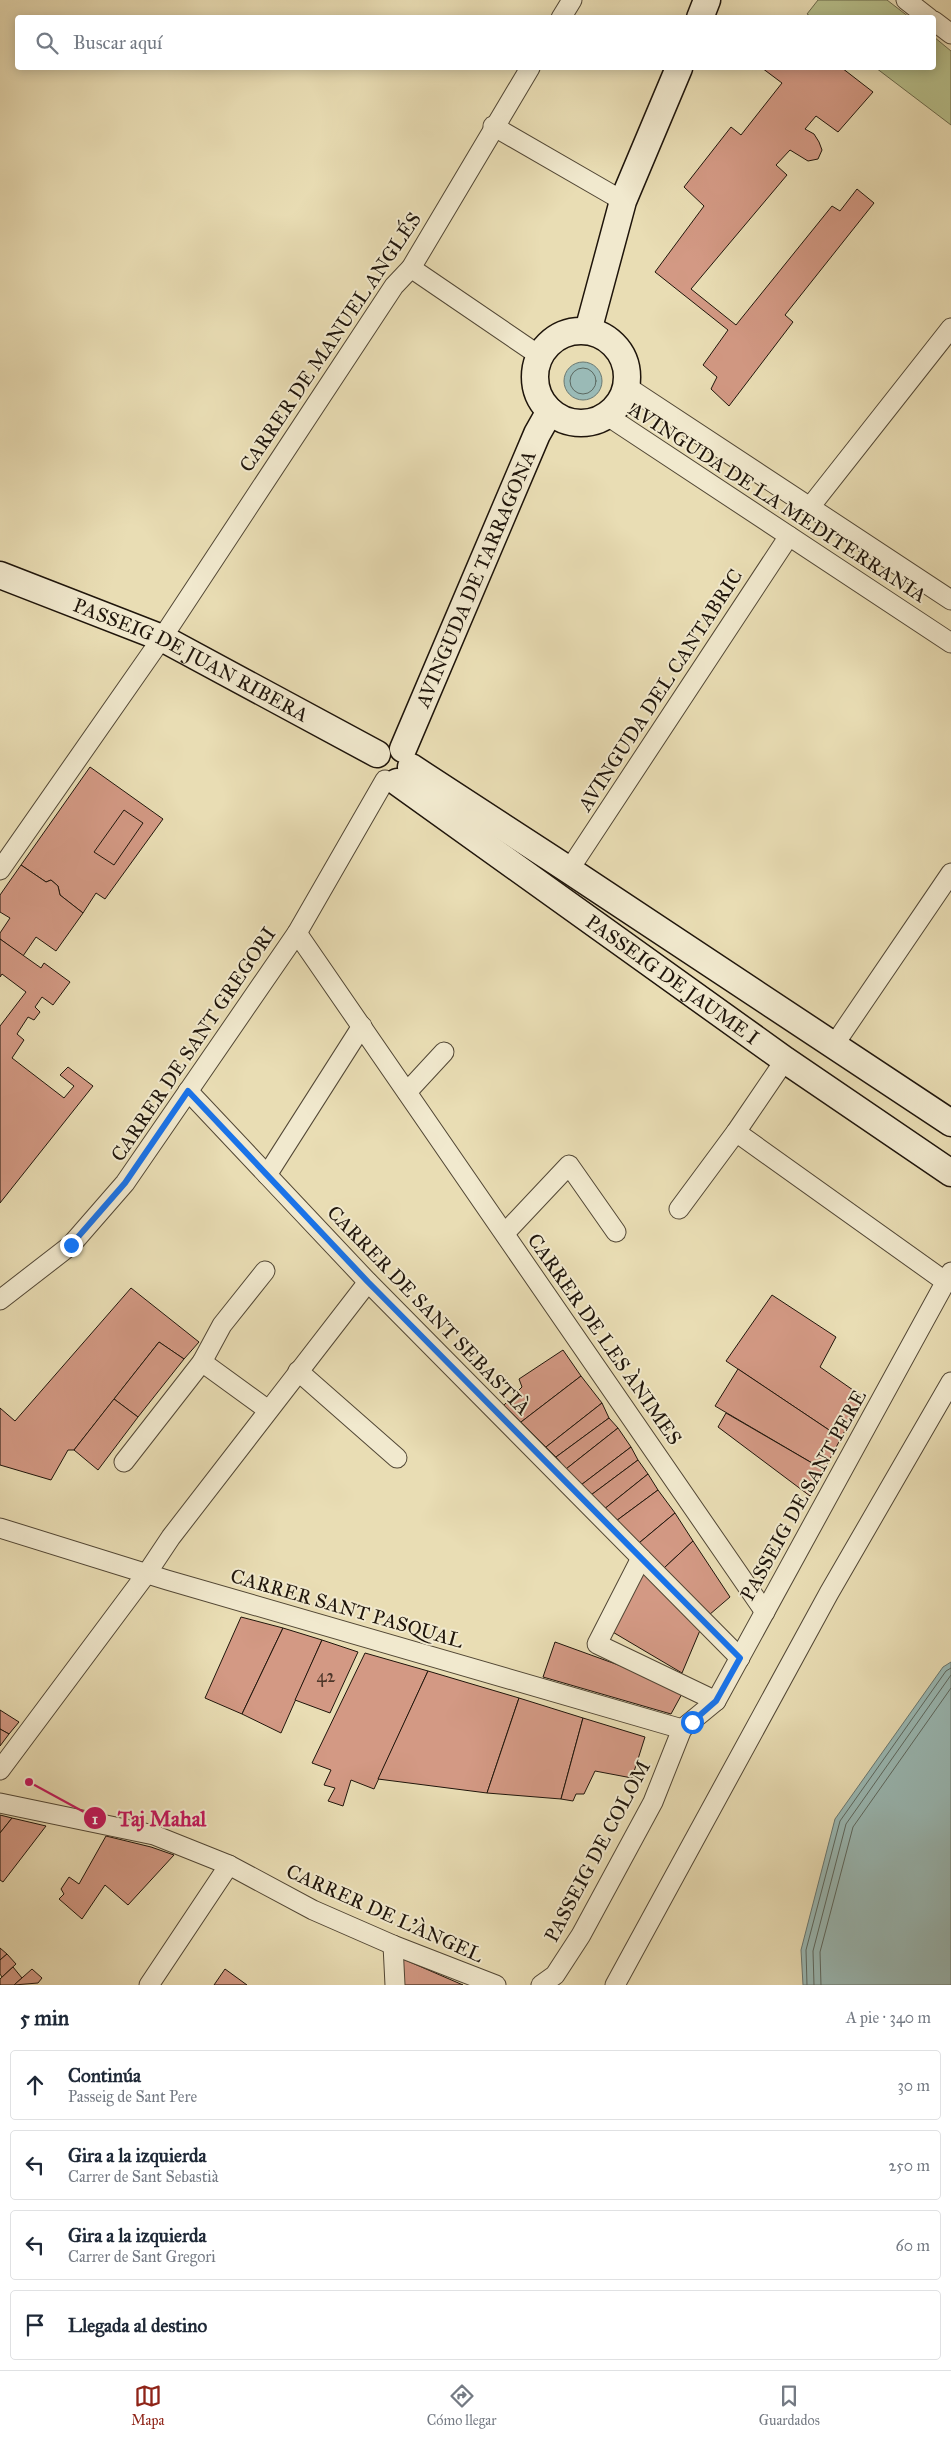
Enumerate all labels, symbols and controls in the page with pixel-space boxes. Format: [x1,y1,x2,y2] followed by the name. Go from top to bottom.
[15,15,936,70] search box
[33,29,61,57] icon: search
[73,31,162,54] text: Buscar aquí
[232,207,426,476] street label: CARRER DE MANUEL ANGLÉS
[624,396,932,608] street label: AVINGUDA DE LA MEDITERRANIA
[410,446,541,712] street label: AVINGUDA DE TARRAGONA
[572,564,747,816] street label: AVINGUDA DEL CANTABRIC
[70,593,313,727] street label: PASSEIG DE JUAN RIBERA
[581,909,764,1050] street label: PASSEIG DE JAUME I
[105,922,281,1166] street label: CARRER DE SANT GREGORI
[322,1200,537,1420] street label: CARRER DE SANT SEBASTIÀ
[523,1228,688,1449] street label: CARRER DE LES ÀNIMES
[60,1234,83,1257] route end
[735,1385,871,1605] street label: PASSEIG DE SANT PERE
[228,1563,466,1653] street label: CARRER SANT PASQUAL
[317,1665,336,1687] house number: 42
[681,1711,704,1734] route start
[539,1756,655,1946] street label: PASSEIG DE COLOM
[82,1800,216,1836] callout: Taj Mahal
[117,1806,208,1832] text: Taj Mahal
[92,1810,98,1828] text: 1
[283,1858,488,1967] street label: CARRER DE L'ÀNGEL
[20,2005,69,2031] text: 5 min
[846,2008,931,2027] text: A pie · 340 m
[68,2064,141,2087] text: Continúa
[21,2071,49,2099] icon: ahead
[897,2076,930,2095] text: 30 m
[68,2087,197,2106] text: Passeig de Sant Pere
[68,2144,207,2167] text: Gira a la izquierda
[21,2151,49,2179] icon: left
[889,2156,930,2175] text: 250 m
[68,2167,219,2186] text: Carrer de Sant Sebastià
[68,2224,207,2247] text: Gira a la izquierda
[21,2231,49,2259] icon: left
[896,2236,930,2255] text: 60 m
[68,2247,216,2266] text: Carrer de Sant Gregori
[21,2311,49,2339] icon: arrive
[68,2314,207,2337] text: Llegada al destino
[131,2382,164,2429] tab: Mapa
[427,2382,496,2429] tab: Cómo llegar
[759,2382,820,2429] tab: Guardados

